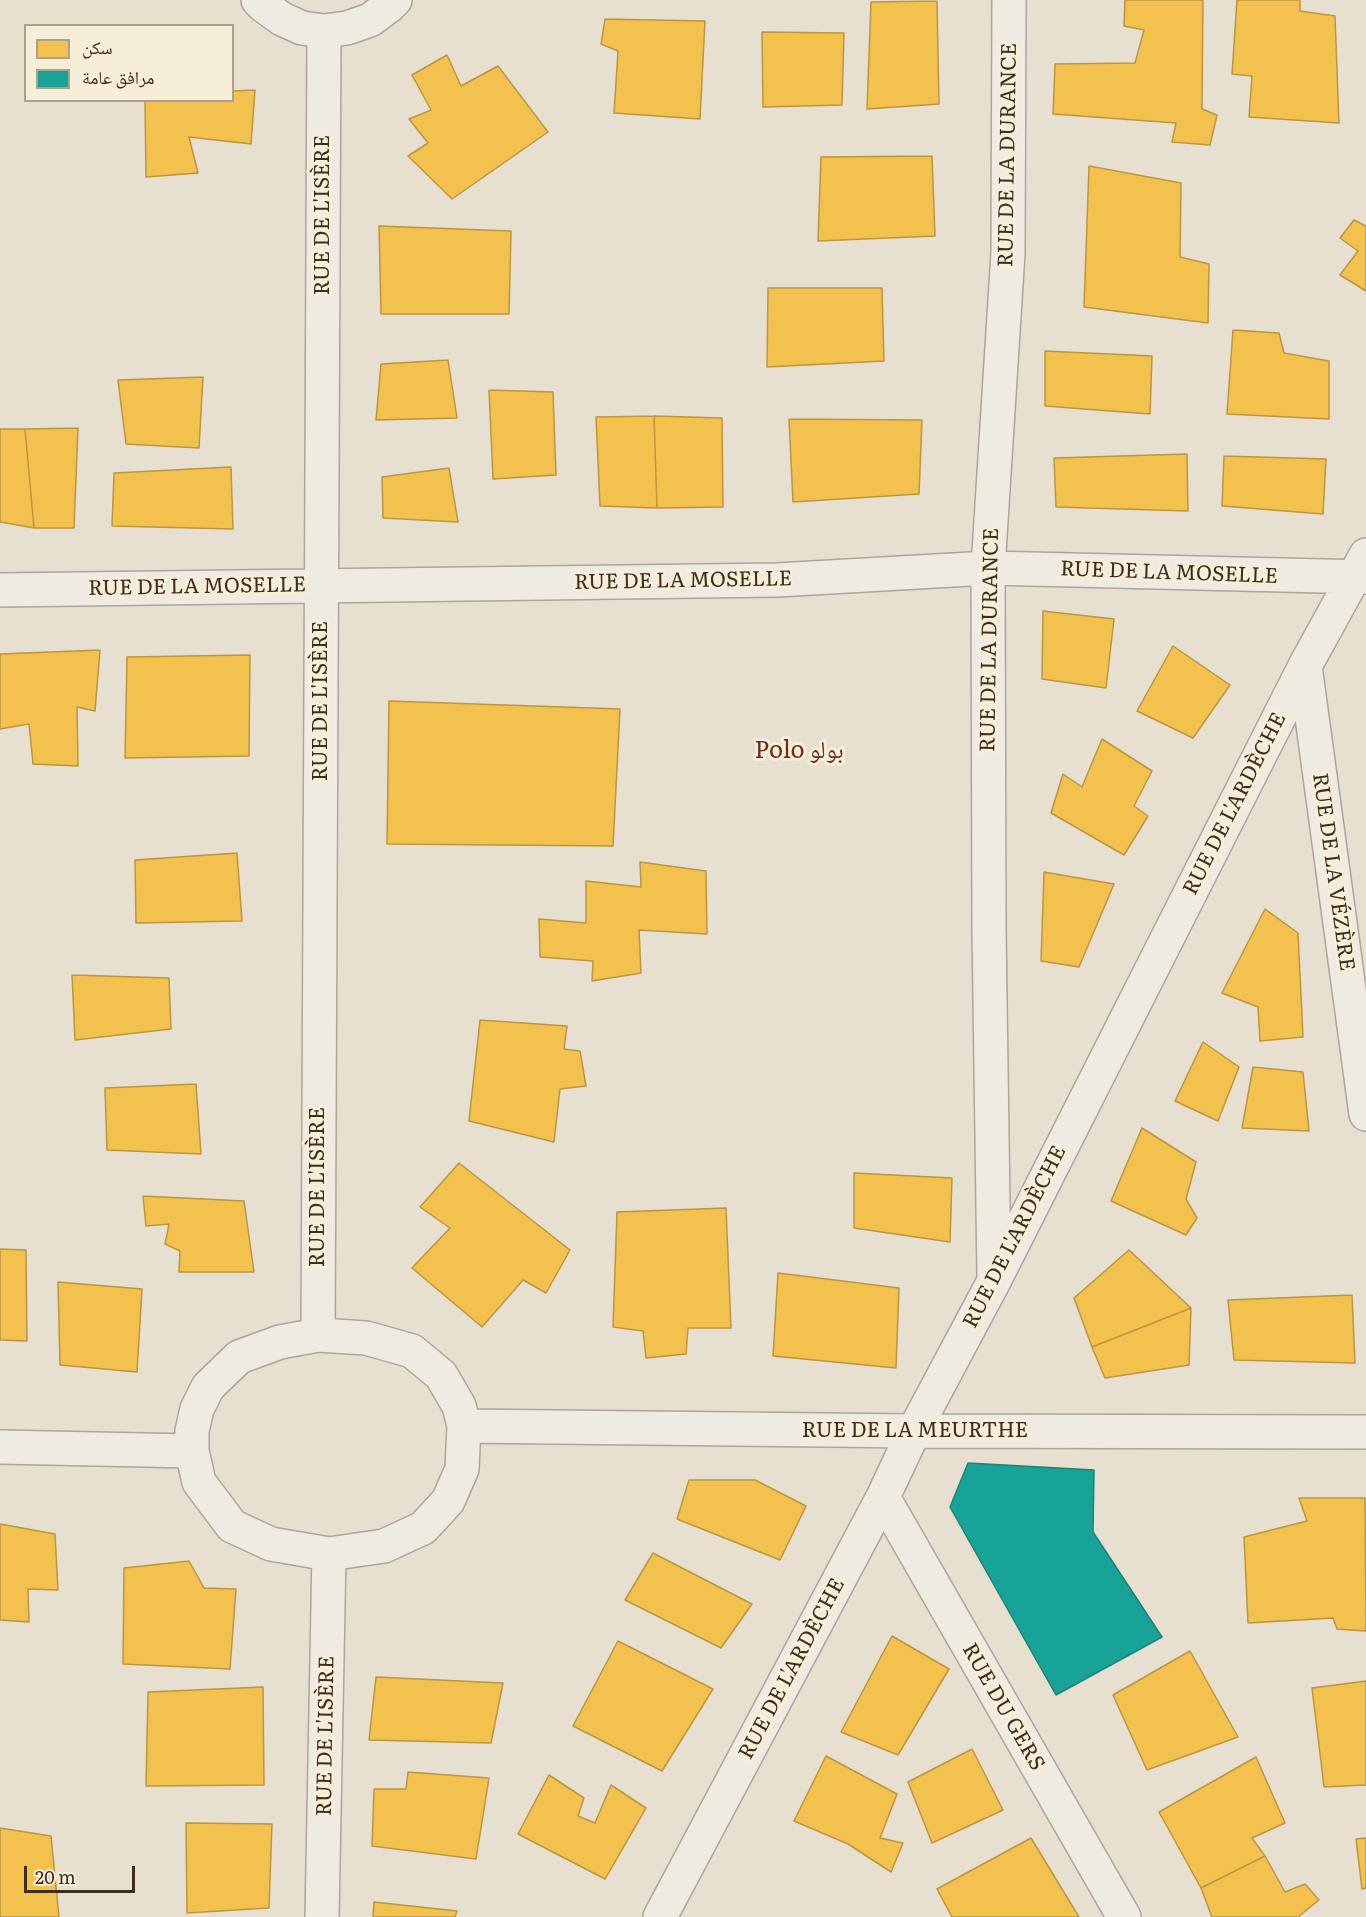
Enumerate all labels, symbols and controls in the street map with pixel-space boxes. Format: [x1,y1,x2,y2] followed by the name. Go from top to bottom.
[24,24,234,102] legend
[82,33,113,60] text: سكن
[993,43,1023,267] street label: RUE DE LA DURANCE
[82,63,154,90] text: مرافق عامة
[310,135,336,295] street label: RUE DE L'ISÈRE
[975,528,1005,752] street label: RUE DE LA DURANCE
[1060,557,1278,589] street label: RUE DE LA MOSELLE
[574,567,792,595] street label: RUE DE LA MOSELLE
[88,573,306,601] street label: RUE DE LA MOSELLE
[308,621,334,781] street label: RUE DE L'ISÈRE
[1178,709,1292,899] street label: RUE DE L'ARDÈCHE
[755,737,843,765] district label: Polo بولو
[1307,771,1359,973] street label: RUE DE LA VÉZÈRE
[305,1107,331,1267] street label: RUE DE L'ISÈRE
[958,1142,1072,1332] street label: RUE DE L'ARDÈCHE
[802,1418,1028,1444] street label: RUE DE LA MEURTHE
[734,1574,850,1764] street label: RUE DE L'ARDÈCHE
[956,1639,1050,1775] street label: RUE DU GERS
[312,1656,340,1816] street label: RUE DE L'ISÈRE
[27,1854,138,1892] scale bar
[35,1863,76,1890] text: 20 m

